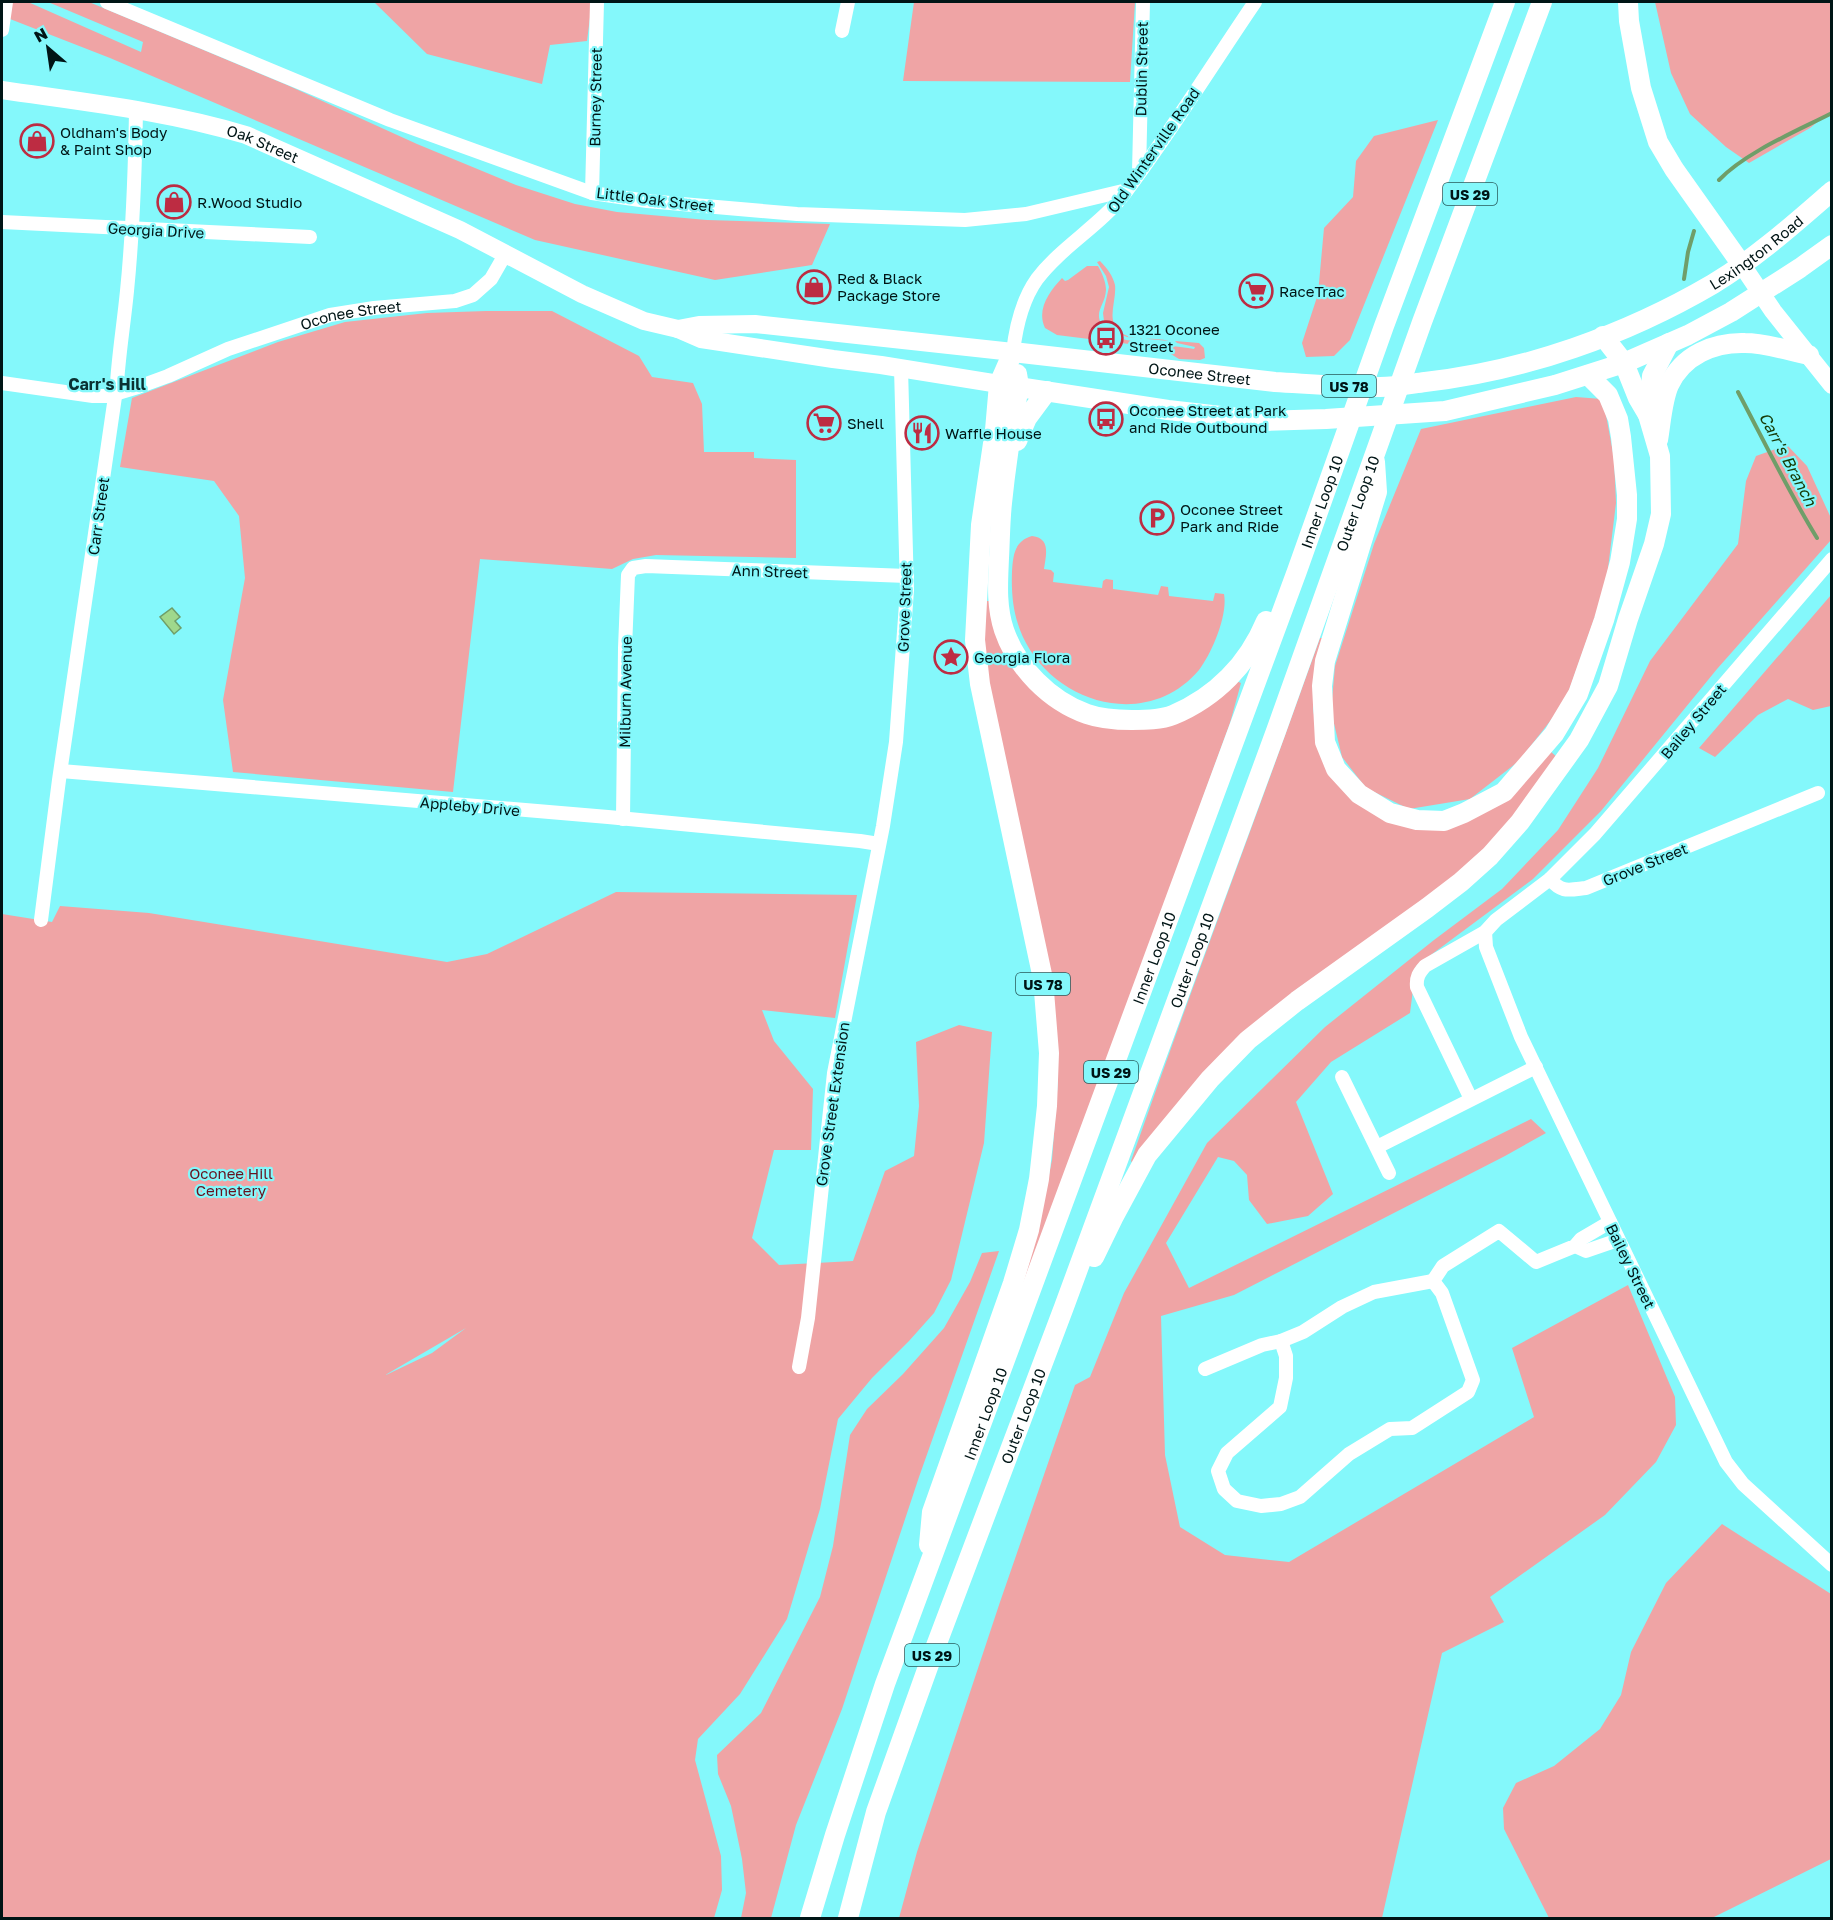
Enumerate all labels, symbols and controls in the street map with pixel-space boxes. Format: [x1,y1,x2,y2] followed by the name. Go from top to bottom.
[18,18,78,78] north arrow
[1131,21,1151,117] street label: Dublin Street
[31,23,51,47] text: N
[585,47,605,147] street label: Burney Street
[1103,84,1203,216] street label: Old Winterville Road
[225,121,302,166] street label: Oak Street
[19,123,55,159] shop icon: Oldham's Body & Paint Shop
[60,123,168,158] place label: Oldham's Body & Paint Shop
[595,183,715,215] street label: Little Oak Street
[1443,183,1497,205] road number: US 29
[156,184,192,220] shop icon: R.Wood Studio
[197,193,302,211] place label: R.Wood Studio
[1706,211,1806,293] street label: Lexington Road
[107,218,205,242] street label: Georgia Drive
[796,269,832,305] shop icon: Red & Black Package Store
[837,269,941,304] place label: Red & Black Package Store
[1238,273,1274,309] supermarket icon: RaceTrac
[1279,282,1345,300] place label: RaceTrac
[298,297,402,333] street label: Oconee Street
[1088,320,1124,356] bus stop icon: 1321 Oconee Street
[1129,320,1220,355] place label: 1321 Oconee Street
[1148,359,1252,388] street label: Oconee Street
[68,374,146,394] district label: Carr's Hill
[1322,375,1376,397] road number: US 78
[1088,401,1124,437] bus stop icon: Oconee Street at Park and Ride Outbound
[1129,401,1287,436] place label: Oconee Street at Park and Ride Outbound
[806,405,842,441] supermarket icon: Shell
[1755,409,1822,510] water label: Carr's Branch
[847,414,884,432] place label: Shell
[904,415,940,451] restaurant icon: Waffle House
[945,424,1042,442] place label: Waffle House
[1297,453,1346,551] street label: Inner Loop 10
[1332,453,1383,554] street label: Outer Loop 10
[84,476,112,556] street label: Carr Street
[1139,500,1175,536] parking icon: Oconee Street Park and Ride
[1180,500,1283,535] place label: Oconee Street Park and Ride
[731,561,809,581] street label: Ann Street
[893,562,915,652] street label: Grove Street
[615,636,635,748] street label: Milburn Avenue
[933,639,969,675] place icon: Georgia Flora
[974,648,1070,666] place label: Georgia Flora
[1656,680,1730,762] street label: Bailey Street
[419,793,521,819] street label: Appleby Drive
[1600,839,1690,889] street label: Grove Street
[1128,909,1179,1007] street label: Inner Loop 10
[1166,910,1217,1011] street label: Outer Loop 10
[1016,973,1070,995] road number: US 78
[812,1021,852,1187] street label: Grove Street Extension
[1084,1061,1138,1083] road number: US 29
[189,1164,273,1199] park label: Oconee Hill Cemetery
[1603,1221,1659,1311] street label: Bailey Street
[960,1365,1010,1463] street label: Inner Loop 10
[997,1366,1049,1466] street label: Outer Loop 10
[905,1644,959,1666] road number: US 29

